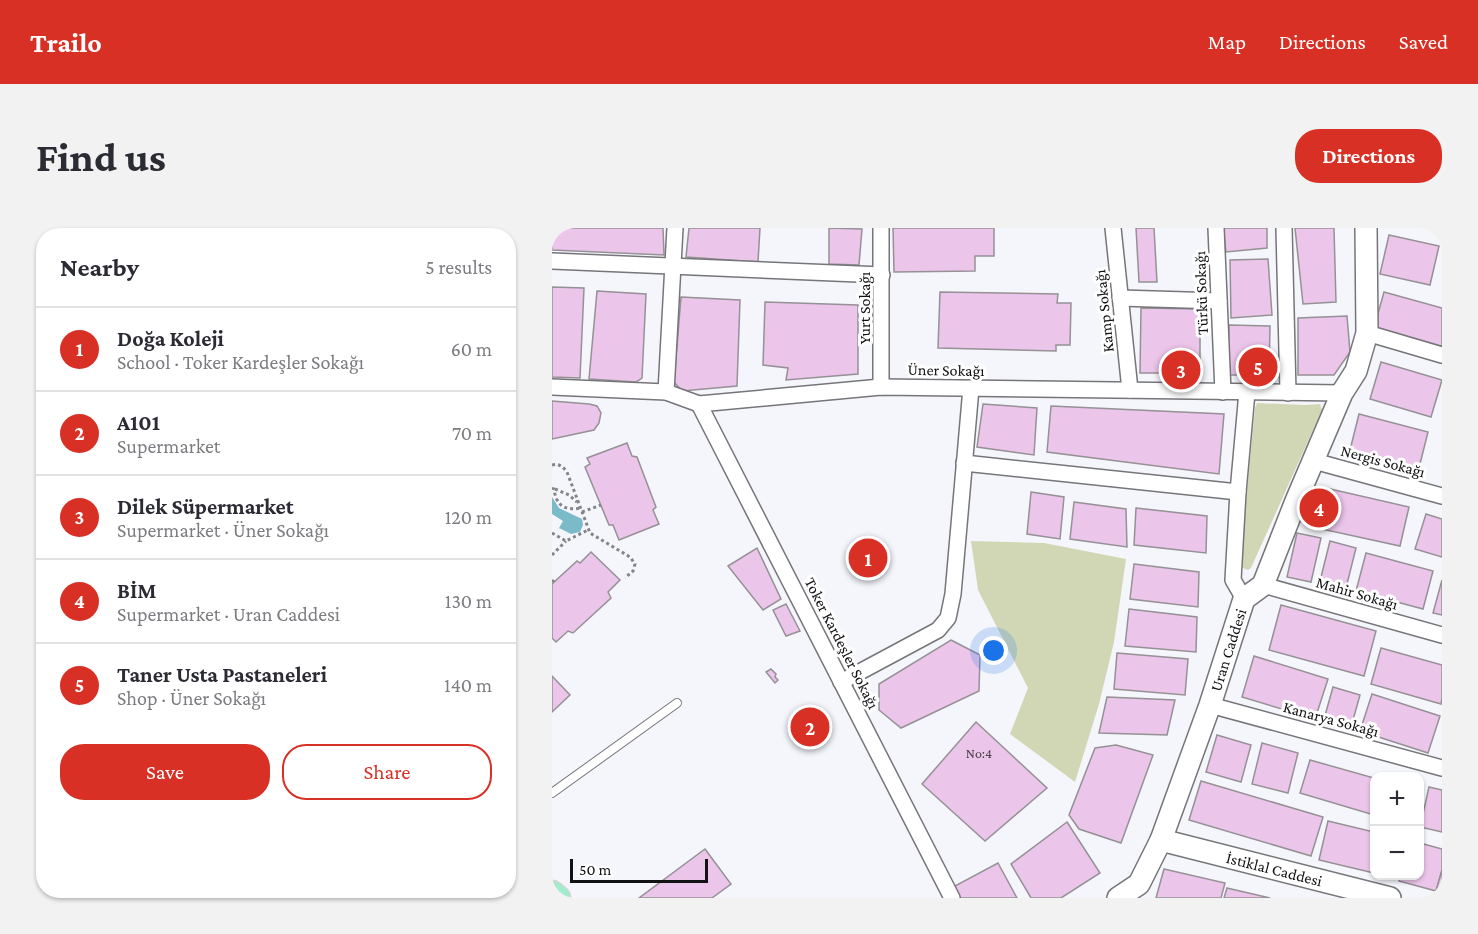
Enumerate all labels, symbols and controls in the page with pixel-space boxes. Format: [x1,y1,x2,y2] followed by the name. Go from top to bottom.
[30,27,102,58] text: Trailo
[1208,30,1246,54] text: Map
[1279,30,1366,54] text: Directions
[1399,30,1448,54] text: Saved
[1295,129,1442,183] button: Directions
[36,133,166,180] text: Find us
[1191,251,1212,335] street label: Türkü Sokağı
[60,253,139,282] text: Nearby
[425,256,492,278] text: 5 results
[1091,269,1118,353] street label: Kamp Sokağı
[856,272,874,344] street label: Yurt Sokağı
[117,326,224,351] text: Doğa Koleji
[76,338,83,360] text: 1
[451,338,492,360] text: 60 m
[1238,344,1278,390] pin: 5
[1162,348,1200,392] pin: 3
[117,351,364,373] text: School · Toker Kardeşler Sokağı
[907,361,985,380] street label: Üner Sokağı
[117,410,160,435] text: A101
[74,422,85,444] text: 2
[452,422,492,444] text: 70 m
[117,435,220,457] text: Supermarket
[1339,442,1427,481] street label: Nergis Sokağı
[1300,486,1338,530] pin: 4
[117,494,294,519] text: Dilek Süpermarket
[75,506,84,528] text: 3
[445,506,492,528] text: 120 m
[117,519,329,541] text: Supermarket · Üner Sokağı
[848,536,888,580] pin: 1
[1314,573,1400,614] street label: Mahir Sokağı
[801,575,882,712] street label: Toker Kardeşler Sokağı
[117,578,157,603] text: BİM
[74,590,85,612] text: 4
[445,590,492,612] text: 130 m
[117,603,340,625] text: Supermarket · Uran Caddesi
[1206,606,1249,693] street label: Uran Caddesi
[979,636,1008,665] your location
[117,662,327,687] text: Taner Usta Pastaneleri
[75,674,84,696] text: 5
[444,674,492,696] text: 140 m
[117,687,266,709] text: Shop · Üner Sokağı
[1281,698,1381,741] street label: Kanarya Sokağı
[790,704,830,750] pin: 2
[60,744,270,800] button: Save
[282,744,492,800] button: Share
[966,745,992,761] house number: No:4
[1370,772,1424,880] map controls
[1370,772,1424,826] button: +
[1370,826,1424,880] button: −
[1225,848,1324,889] street label: İstiklal Caddesi
[570,856,708,884] scale bar
[579,861,611,878] text: 50 m

